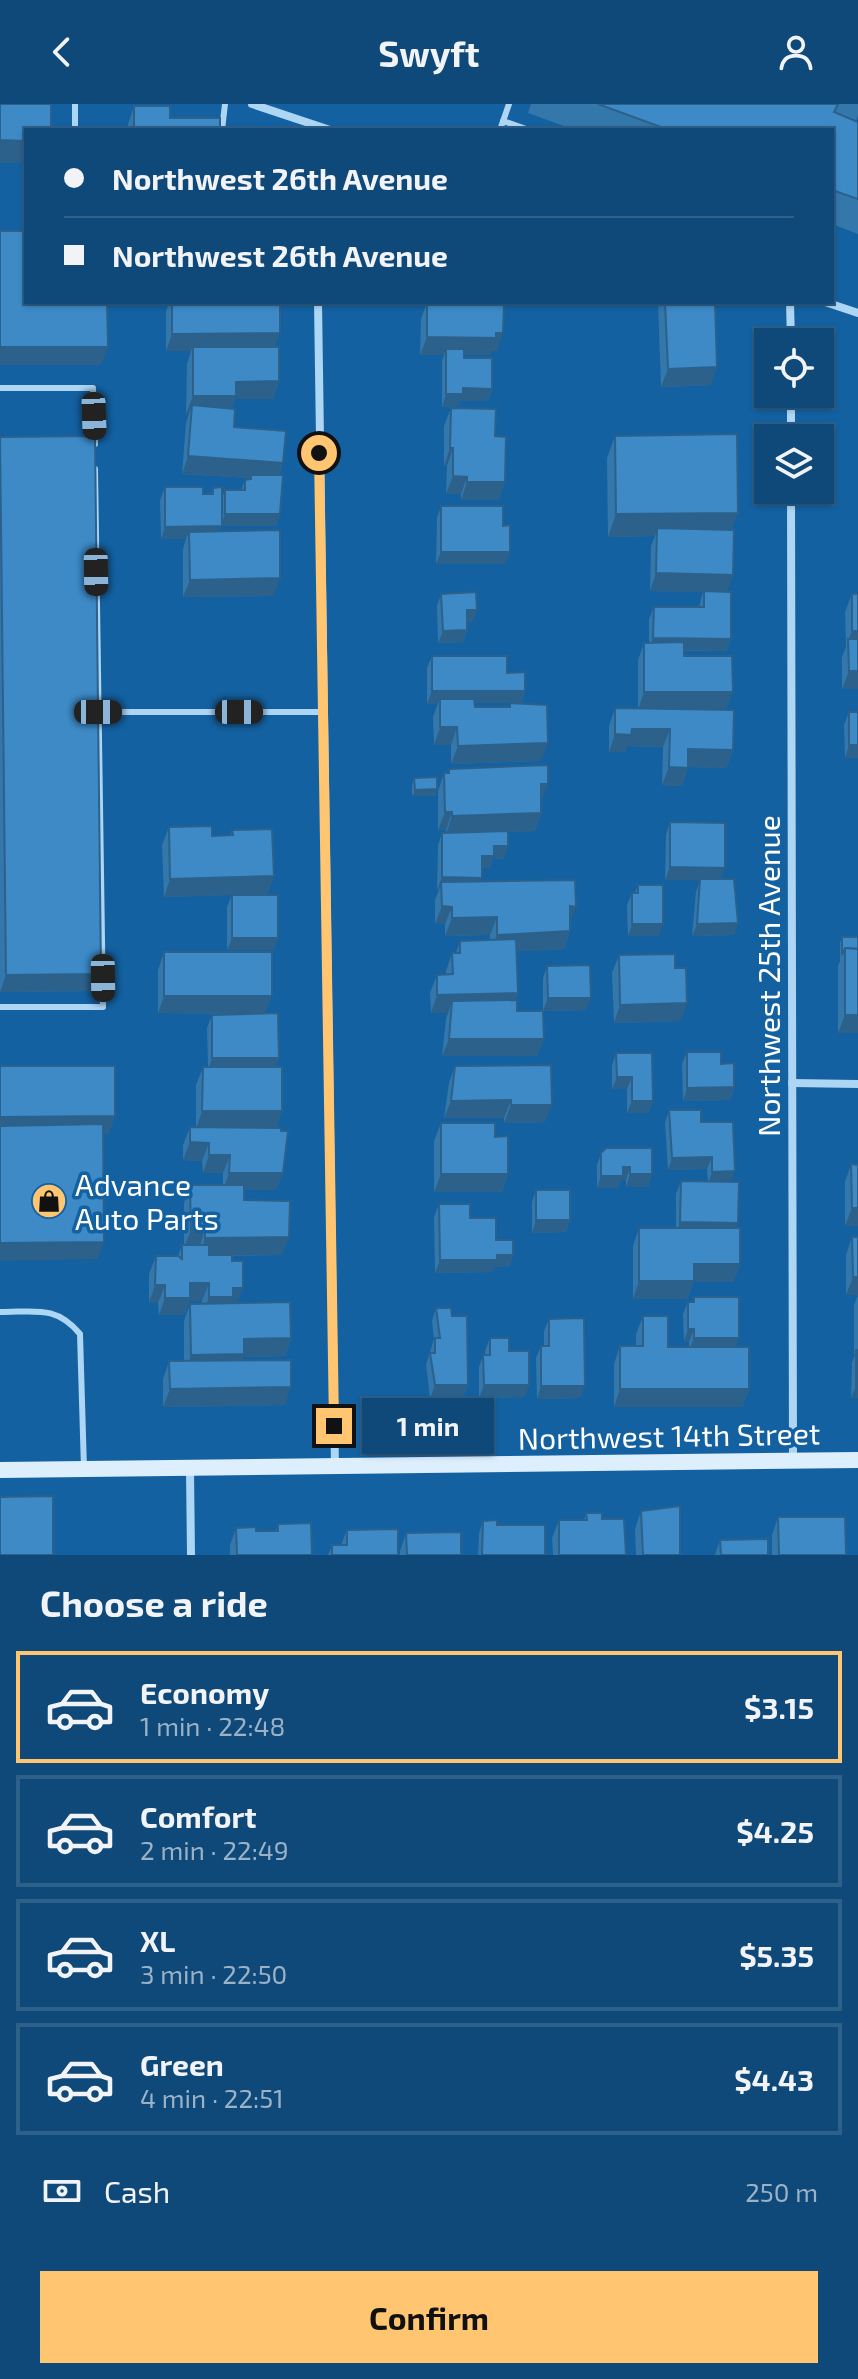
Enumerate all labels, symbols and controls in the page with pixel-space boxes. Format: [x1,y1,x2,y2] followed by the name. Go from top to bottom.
[40,30,84,74] icon: back
[774,30,818,74] icon: person
[378,31,480,74] text: Swyft
[112,160,448,196] text: Northwest 26th Avenue
[112,237,448,273] text: Northwest 26th Avenue
[754,328,834,504] map controls
[754,328,834,408] button: locate
[81,392,107,440] car
[754,424,834,504] button: layers
[301,435,337,471] route start
[84,548,108,596] car
[74,700,122,724] car
[215,700,263,724] car
[750,815,786,1137] street label: Northwest 25th Avenue
[91,954,115,1002] car
[75,1166,219,1236] place label: Advance Auto Parts
[30,1182,68,1220] shop icon: Advance Auto Parts
[362,1398,494,1454] callout: 1 min
[316,1408,352,1444] route end
[397,1410,459,1441] text: 1 min
[517,1414,821,1456] street label: Northwest 14th Street
[40,1581,268,1624] text: Choose a ride
[44,1671,116,1743] icon: car
[140,1674,269,1710] text: Economy
[744,1689,814,1725] text: $3.15
[140,1710,285,1741] text: 1 min · 22:48
[44,1795,116,1867] icon: car
[140,1798,257,1834] text: Comfort
[736,1813,814,1849] text: $4.25
[140,1834,289,1865] text: 2 min · 22:49
[44,1919,116,1991] icon: car
[140,1922,175,1958] text: XL
[739,1937,814,1973] text: $5.35
[140,1958,287,1989] text: 3 min · 22:50
[44,2043,116,2115] icon: car
[140,2046,224,2082] text: Green
[734,2061,814,2097] text: $4.43
[140,2082,284,2113] text: 4 min · 22:51
[40,2169,84,2213] icon: cash
[104,2173,170,2209] text: Cash
[745,2176,818,2207] text: 250 m
[40,2271,818,2363] button: Confirm

